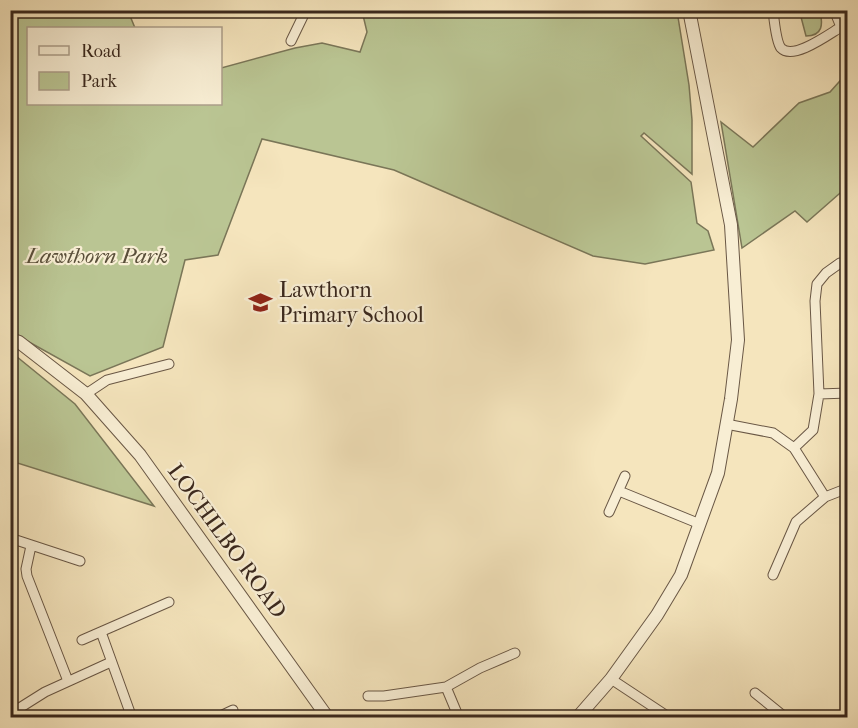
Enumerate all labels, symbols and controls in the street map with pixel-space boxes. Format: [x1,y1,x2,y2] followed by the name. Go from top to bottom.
[27,27,222,105] legend
[81,41,121,62] text: Road
[81,71,118,92] text: Park
[24,243,168,269] park label: Lawthorn Park
[279,277,424,328] place label: Lawthorn Primary School
[248,290,274,316] school or university icon: Lawthorn Primary School
[162,459,292,623] street label: LOCHILBO ROAD

